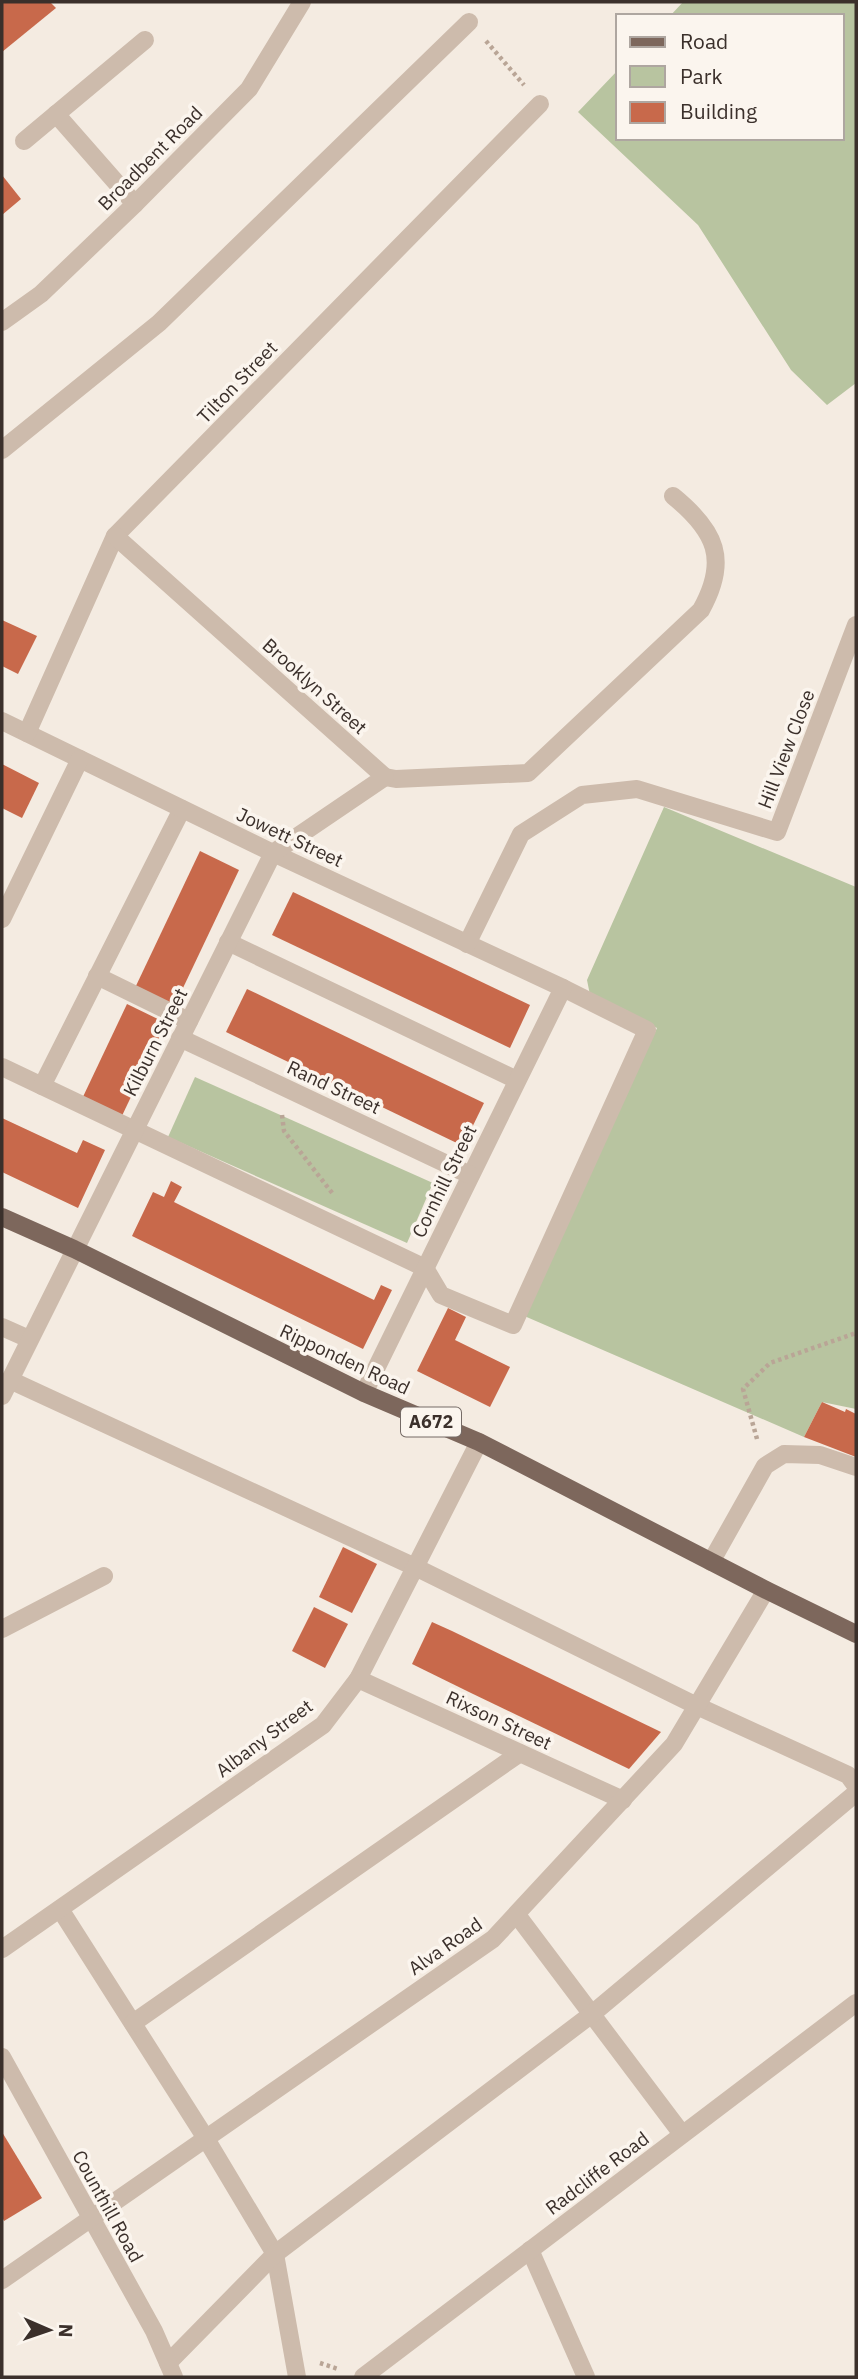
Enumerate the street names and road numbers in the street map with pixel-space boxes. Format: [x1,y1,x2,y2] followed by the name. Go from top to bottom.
[93,101,207,215] street label: Broadbent Road
[192,336,282,428] street label: Tilton Street
[258,633,372,739] street label: Brooklyn Street
[752,686,820,812] street label: Hill View Close
[233,802,347,872] street label: Jowett Street
[117,984,193,1100] street label: Kilburn Street
[283,1055,385,1119] street label: Rand Street
[406,1121,482,1241] street label: Cornhill Street
[276,1318,414,1400] street label: Ripponden Road
[401,1408,461,1436] road number: A672
[442,1685,556,1755] street label: Rixson Street
[211,1694,317,1782] street label: Albany Street
[403,1912,487,1980] street label: Alva Road
[540,2126,654,2220] street label: Radcliffe Road
[67,2146,149,2266] street label: Counthill Road

